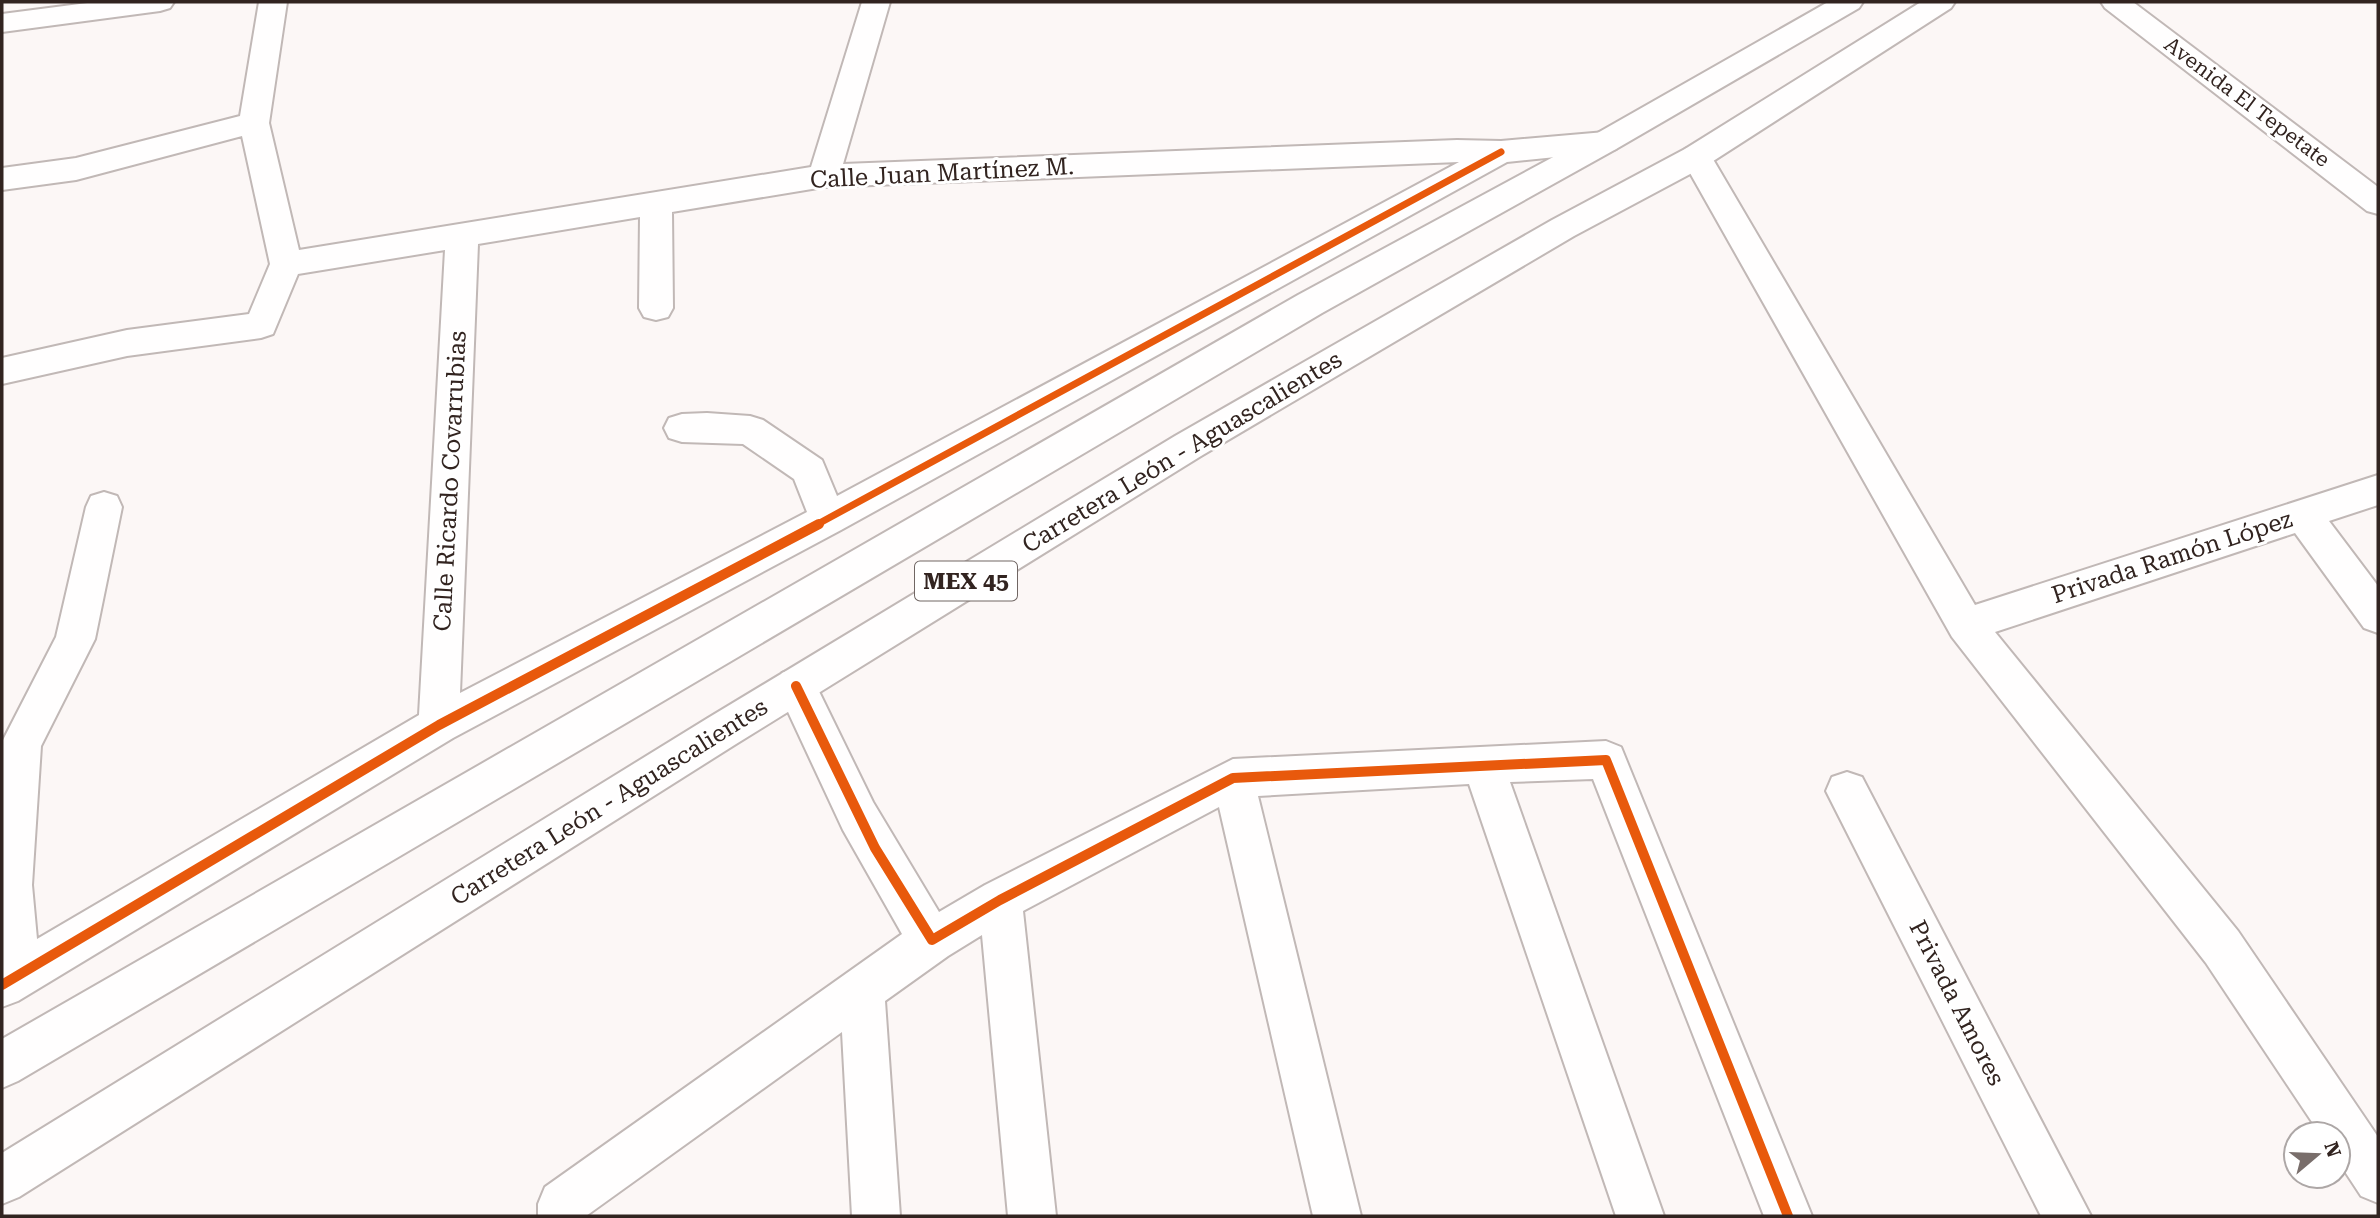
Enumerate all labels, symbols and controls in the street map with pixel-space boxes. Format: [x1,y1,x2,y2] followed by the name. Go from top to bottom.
[2160,32,2334,172] street label: Avenida El Tepetate
[809,152,1075,194] street label: Calle Juan Martínez M.
[428,330,472,632] street label: Calle Ricardo Covarrubias
[1017,345,1347,559] street label: Carretera León - Aguascalientes
[2048,505,2296,609] street label: Privada Ramón López
[915,562,1017,600] road number: MEX 45
[446,693,772,911] street label: Carretera León - Aguascalientes
[1903,916,2011,1090] street label: Privada Amores
[2282,1120,2352,1190] north arrow
[2319,1139,2346,1161] text: N

